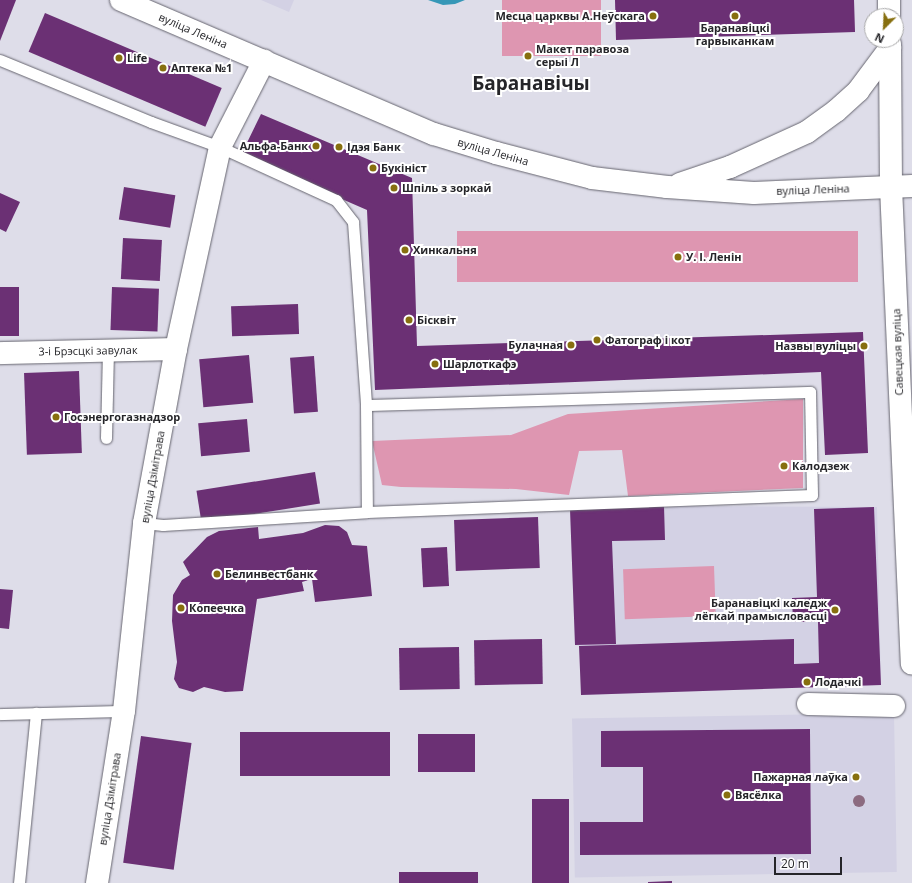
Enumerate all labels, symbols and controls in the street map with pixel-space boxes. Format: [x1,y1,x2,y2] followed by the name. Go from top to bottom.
[864,8,904,48] north arrow
[495,9,645,23] place label: Месца царквы А.Неўскага
[157,11,229,51] street label: вуліца Леніна
[648,11,658,21] marker: Месца царквы А.Неўскага
[730,11,740,21] marker: Баранавіцкі гарвыканкам
[696,22,774,48] place label: Баранавіцкі гарвыканкам
[872,30,886,47] text: N
[536,43,629,69] place label: Макет паравоза серыі Л
[127,51,147,65] place label: Life
[523,51,533,61] marker: Макет паравоза серыі Л
[114,53,124,63] marker: Life
[171,61,232,75] place label: Аптека №1
[158,63,168,73] marker: Аптека №1
[472,73,590,95] district label: Баранавічы
[456,136,530,168] street label: вуліца Леніна
[240,139,308,153] place label: Альфа-Банк
[347,140,401,154] place label: Ідэя Банк
[311,141,321,151] marker: Альфа-Банк
[334,142,344,152] marker: Ідэя Банк
[381,161,427,175] place label: Букініст
[368,163,378,173] marker: Букініст
[402,181,491,195] place label: Шпіль з зоркай
[776,182,850,198] street label: вуліца Леніна
[389,183,399,193] marker: Шпіль з зоркай
[413,243,477,257] place label: Хинкальня
[400,245,410,255] marker: Хинкальня
[686,250,742,264] place label: У. І. Ленін
[673,252,683,262] marker: У. І. Ленін
[890,308,906,396] street label: Савецкая вуліца
[417,313,456,327] place label: Бісквіт
[404,315,414,325] marker: Бісквіт
[605,333,691,347] place label: Фатограф і кот
[592,335,602,345] marker: Фатограф і кот
[508,338,563,352] place label: Булачная
[775,339,856,353] place label: Назвы вуліцы
[566,340,576,350] marker: Булачная
[859,341,869,351] marker: Назвы вуліцы
[38,344,138,358] street label: 3-і Брэсцкі завулак
[443,357,516,371] place label: Шарлоткафэ
[430,359,440,369] marker: Шарлоткафэ
[64,410,180,424] place label: Госэнергогазнадзор
[51,412,61,422] marker: Госэнергогазнадзор
[138,430,168,524] street label: вуліца Дзімітрава
[792,459,849,473] place label: Калодзеж
[779,461,789,471] marker: Калодзеж
[225,567,314,581] place label: Белинвестбанк
[212,569,222,579] marker: Белинвестбанк
[695,597,827,623] place label: Баранавіцкі каледж лёгкай прамысловасці
[189,601,244,615] place label: Копеечка
[176,603,186,613] marker: Копеечка
[830,605,840,615] marker: Баранавіцкі каледж лёгкай прамысловасці
[815,675,861,689] place label: Лодачкі
[802,677,812,687] marker: Лодачкі
[96,752,124,846] street label: вуліца Дзімітрава
[753,770,848,784] place label: Пажарная лаўка
[851,772,861,782] marker: Пажарная лаўка
[735,788,782,802] place label: Вясёлка
[722,790,732,800] marker: Вясёлка
[776,849,844,875] scale bar
[781,855,809,872] text: 20 m

